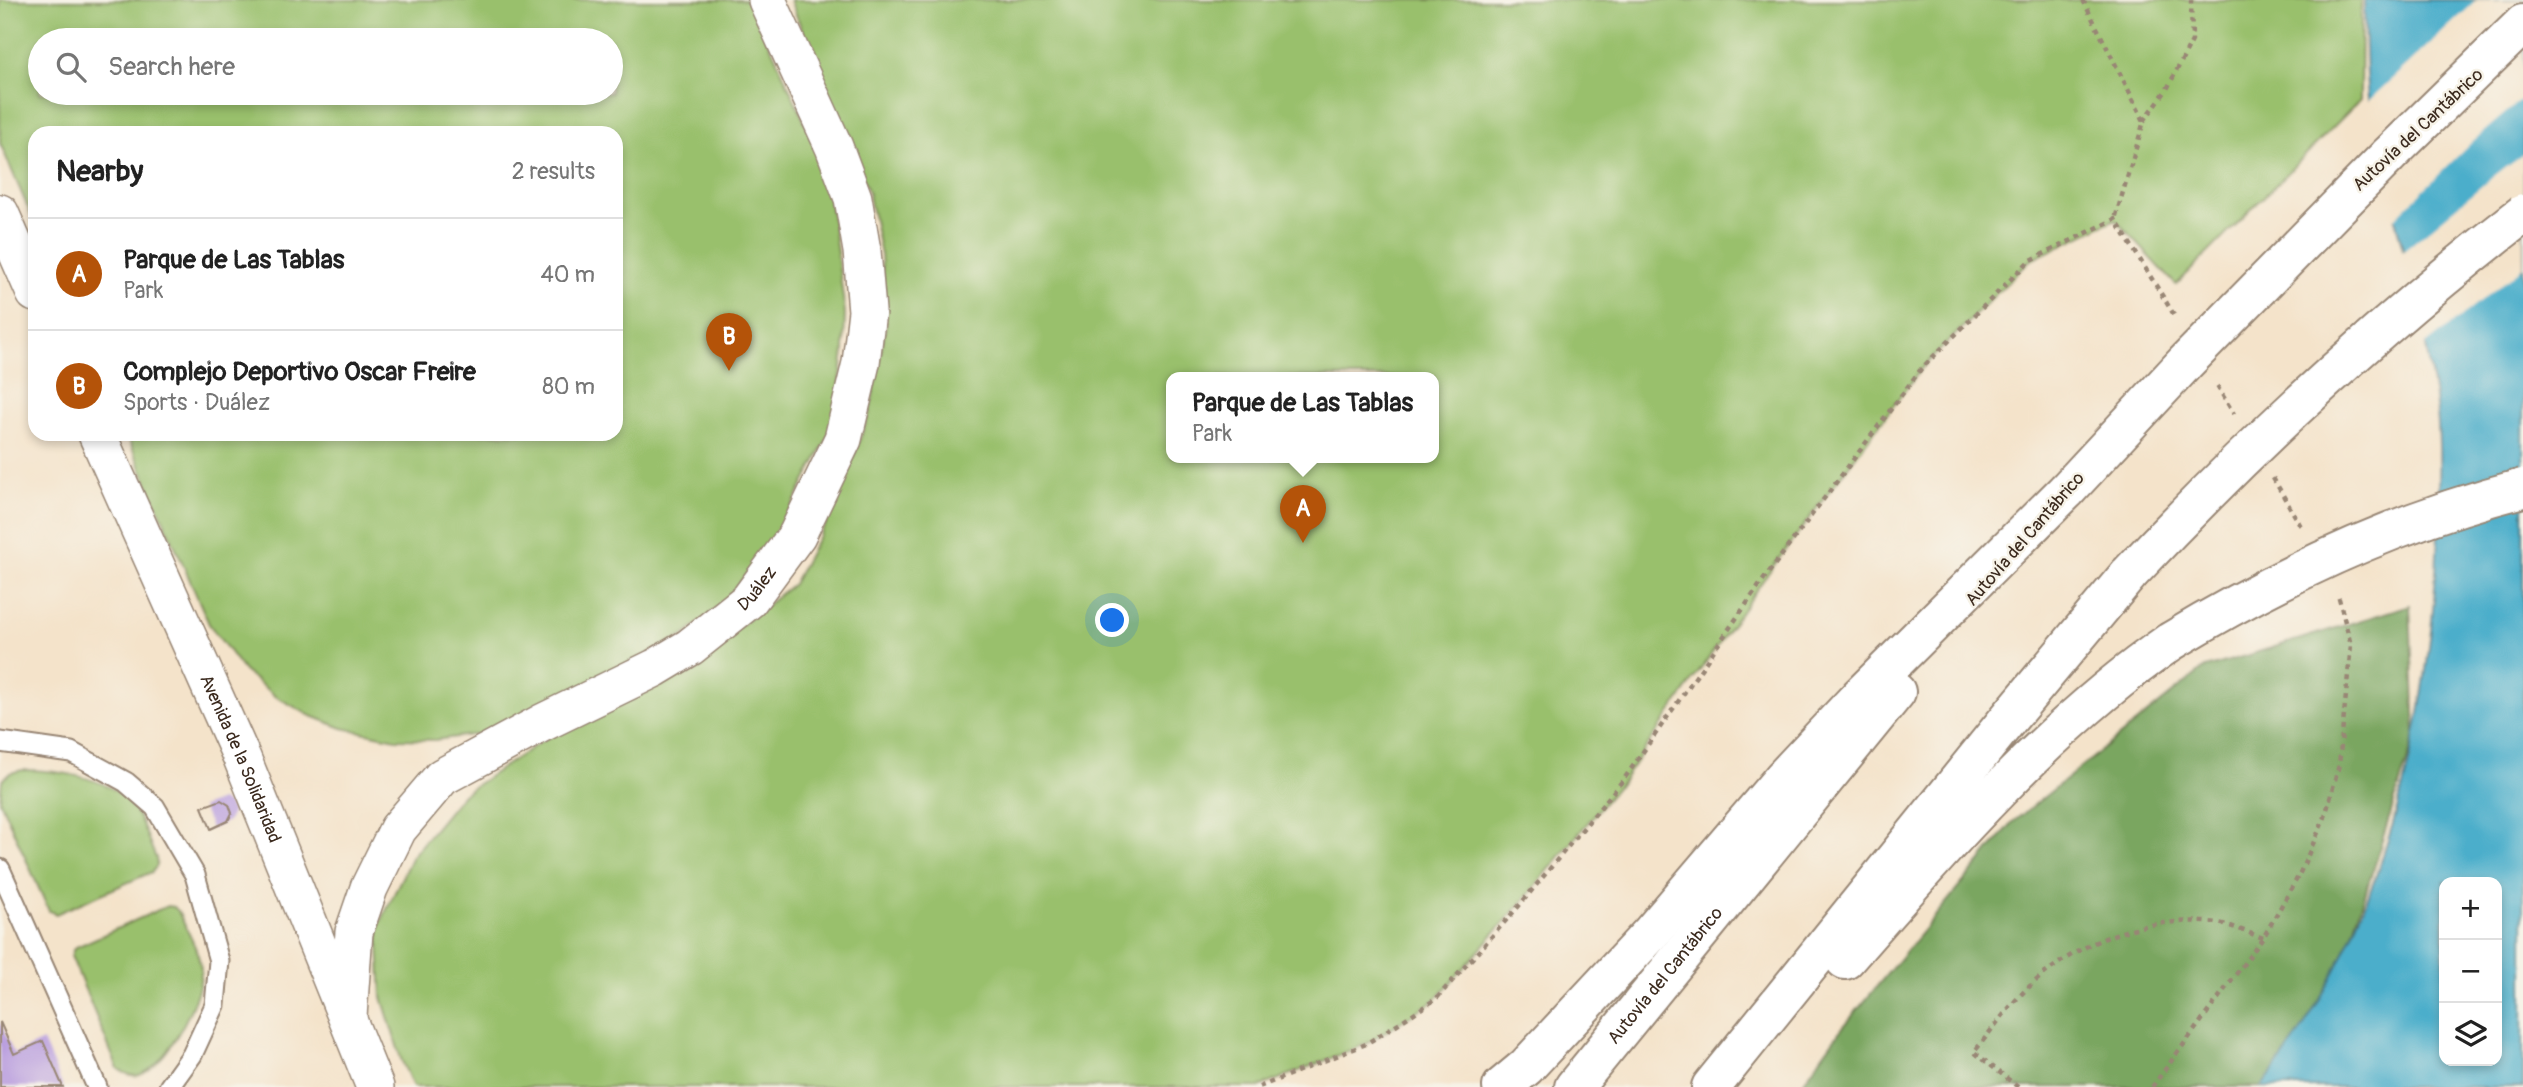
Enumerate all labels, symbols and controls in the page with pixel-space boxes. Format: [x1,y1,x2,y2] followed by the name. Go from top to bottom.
[28,28,623,105] search box
[52,48,90,86] icon: search
[108,51,235,83] text: Search here
[2348,63,2488,196] street label: Autovía del Cantábrico
[56,153,143,190] text: Nearby
[512,157,595,186] text: 2 results
[123,244,345,276] text: Parque de Las Tablas
[72,260,86,289] text: A
[541,260,595,289] text: 40 m
[123,276,163,305] text: Park
[706,313,752,371] pin: B
[123,356,476,388] text: Complejo Deportivo Oscar Freire
[72,372,86,401] text: B
[542,372,595,401] text: 80 m
[1166,372,1439,463] popup
[1192,387,1413,419] text: Parque de Las Tablas
[123,388,270,417] text: Sports · Duález
[1192,419,1232,448] text: Park
[1960,467,2090,611] street label: Autovía del Cantábrico
[1280,485,1326,543] pin: A
[733,562,782,616] street label: Duález
[1095,603,1129,637] your location
[195,671,287,846] street label: Avenida de la Solidaridad
[2439,877,2502,1066] map controls
[2439,877,2502,940] button: +
[1602,902,1728,1049] street label: Autovía del Cantábrico
[2439,940,2502,1003] button: −
[2439,1003,2502,1066] button: layers

